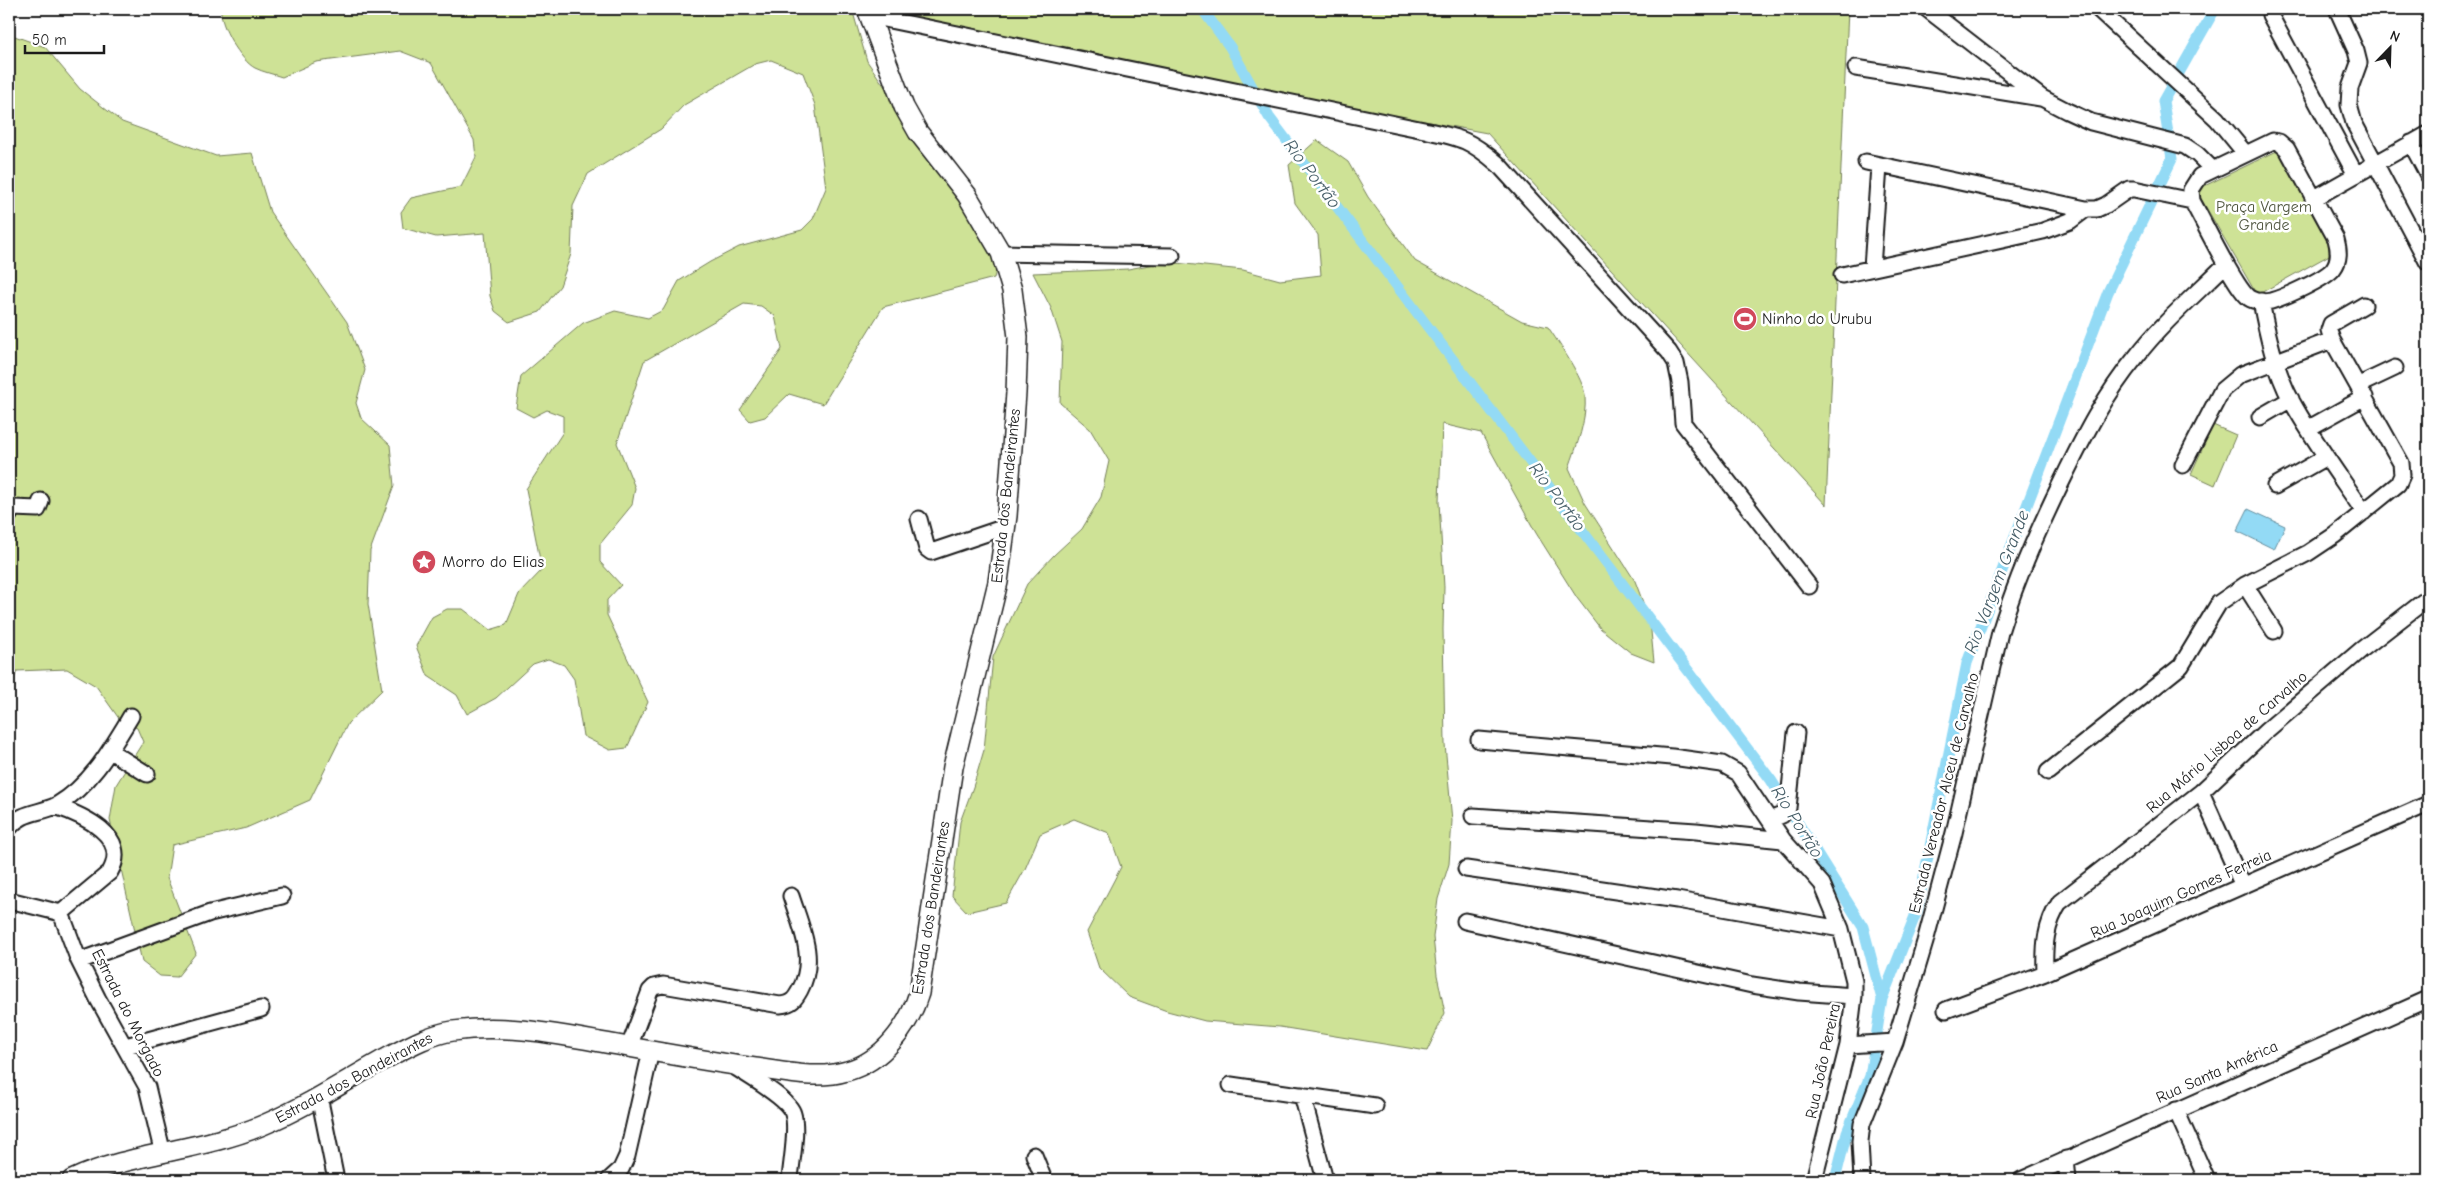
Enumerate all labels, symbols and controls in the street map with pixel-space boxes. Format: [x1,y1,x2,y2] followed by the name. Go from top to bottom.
[25,22,104,54] scale bar
[2364,22,2414,72] north arrow
[2387,27,2402,46] text: N
[32,31,67,49] text: 50 m
[1279,135,1345,213] water label: Rio Portão
[2216,198,2312,234] park label: Praça Vargem Grande
[1732,306,1758,332] sports icon: Ninho do Urubu
[1762,310,1872,328] place label: Ninho do Urubu
[988,408,1024,584] street label: Estrada dos Bandeirantes
[1524,458,1590,536] water label: Rio Portão
[1960,507,2034,657] water label: Rio Vargem Grande
[411,549,437,575] place icon: Morro do Elias
[442,553,544,571] place label: Morro do Elias
[2143,667,2311,817] street label: Rua Mário Lisboa de Carvalho
[1905,671,1983,915] street label: Estrada Vereador Alceu de Carvalho
[1767,782,1827,862] water label: Rio Portão
[908,820,954,996] street label: Estrada dos Bandeirantes
[2088,846,2274,942] street label: Rua Joaquim Gomes Ferreia
[88,946,168,1080] street label: Estrada do Morgado
[1802,1002,1844,1120] street label: Rua João Pereira
[272,1029,436,1127] street label: Estrada dos Bandeirantes
[2153,1037,2281,1107] street label: Rua Santa América

